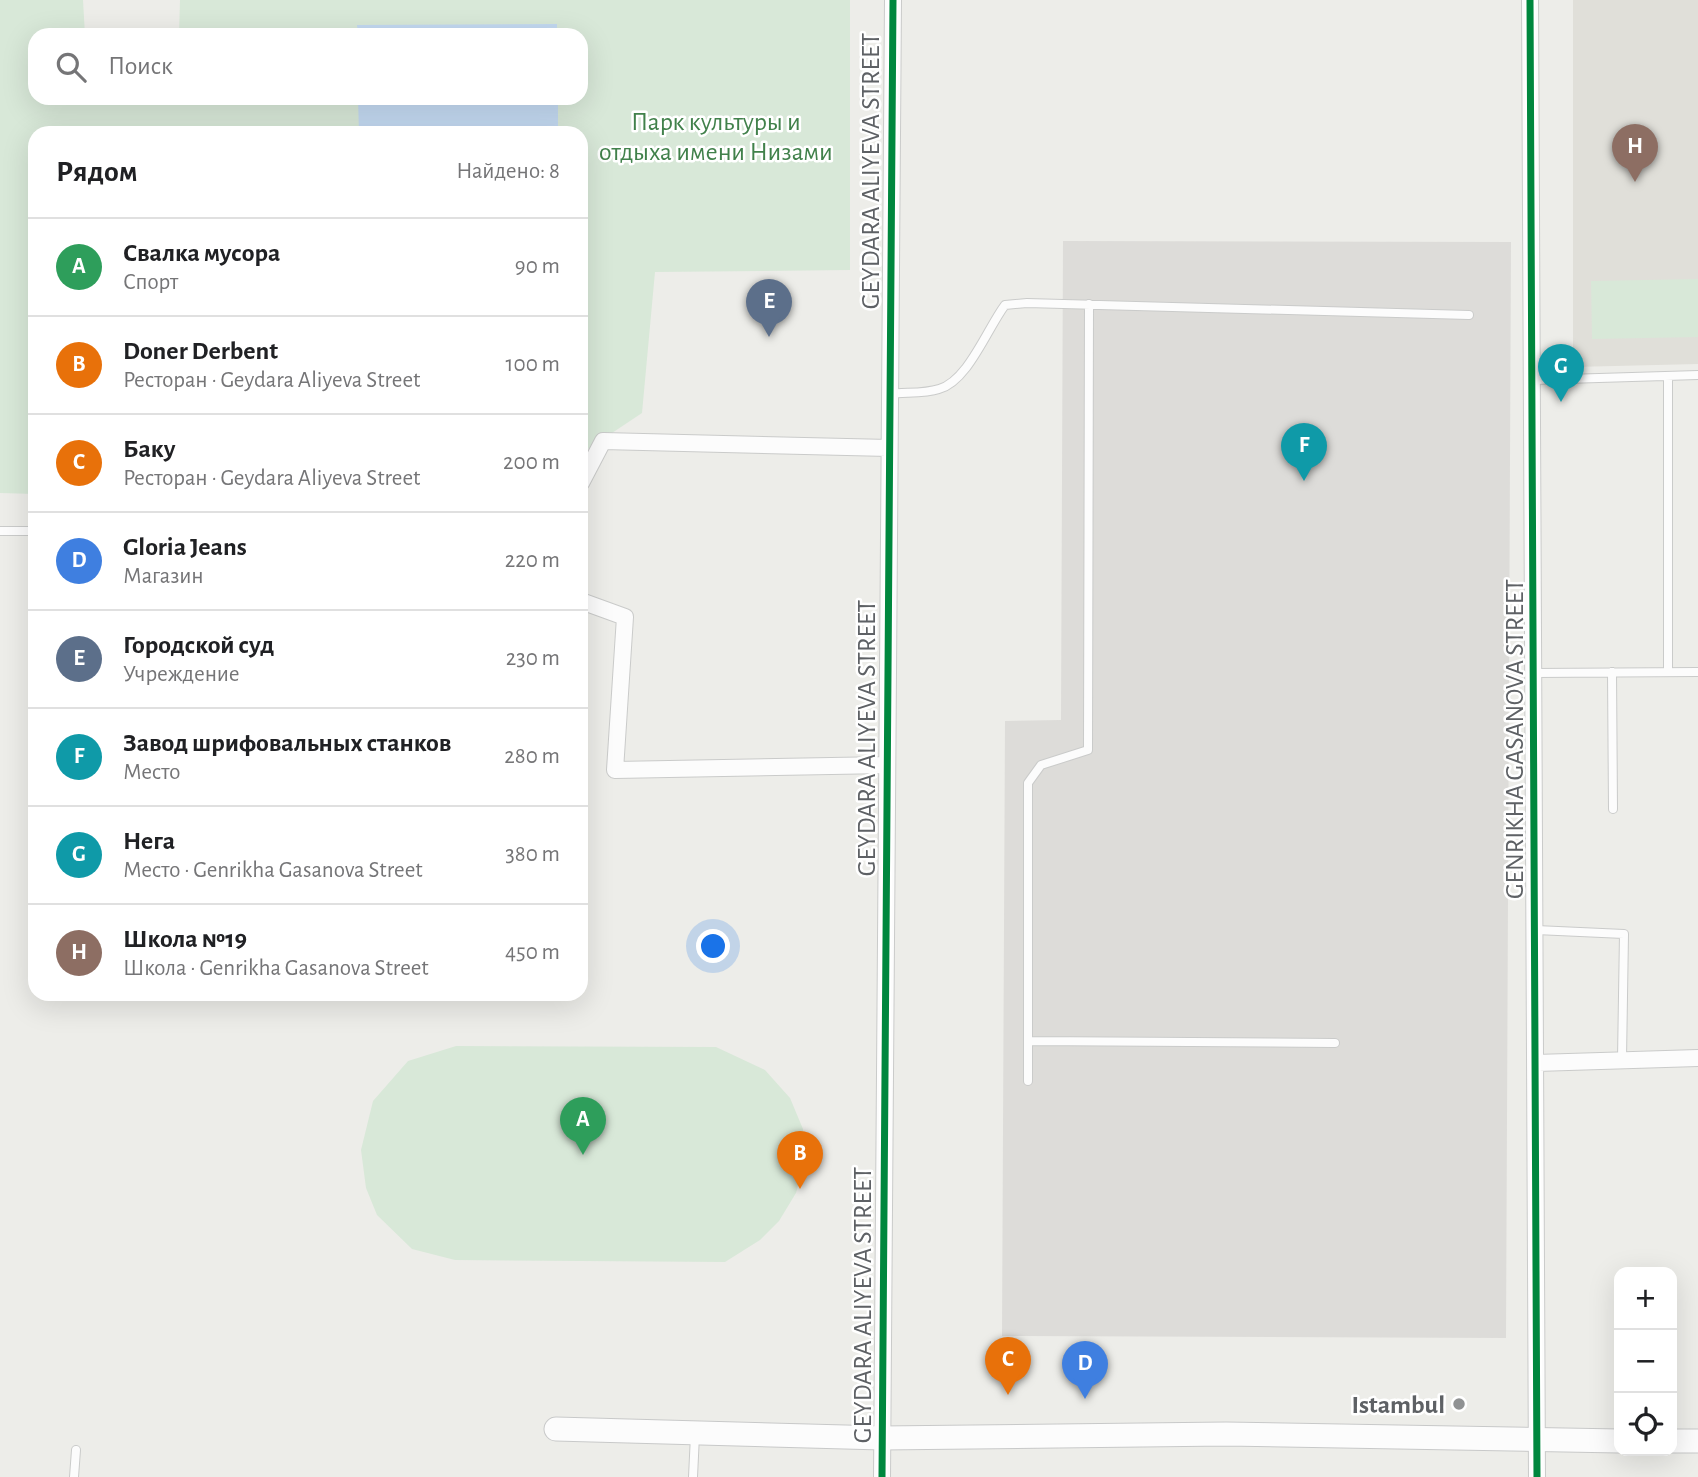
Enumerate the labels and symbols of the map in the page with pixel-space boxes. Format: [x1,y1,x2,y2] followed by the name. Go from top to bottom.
[858,33,884,309] street label: GEYDARA ALIYEVA STREET
[599,109,833,165] park label: Парк культуры и отдыха имени Низами
[1612,124,1658,182] pin: H
[746,279,792,337] pin: E
[1538,344,1584,402] pin: G
[1281,423,1327,481] pin: F
[1502,579,1528,899] street label: GENRIKHA GASANOVA STREET
[854,600,880,876] street label: GEYDARA ALIYEVA STREET
[696,929,730,963] your location
[560,1097,606,1155] pin: A
[777,1131,823,1189] pin: B
[850,1167,876,1443] street label: GEYDARA ALIYEVA STREET
[985,1337,1031,1395] pin: C
[1062,1341,1108,1399] pin: D
[1352,1392,1445,1418] place label: Istambul
[1451,1396,1467,1412] marker: Istambul

